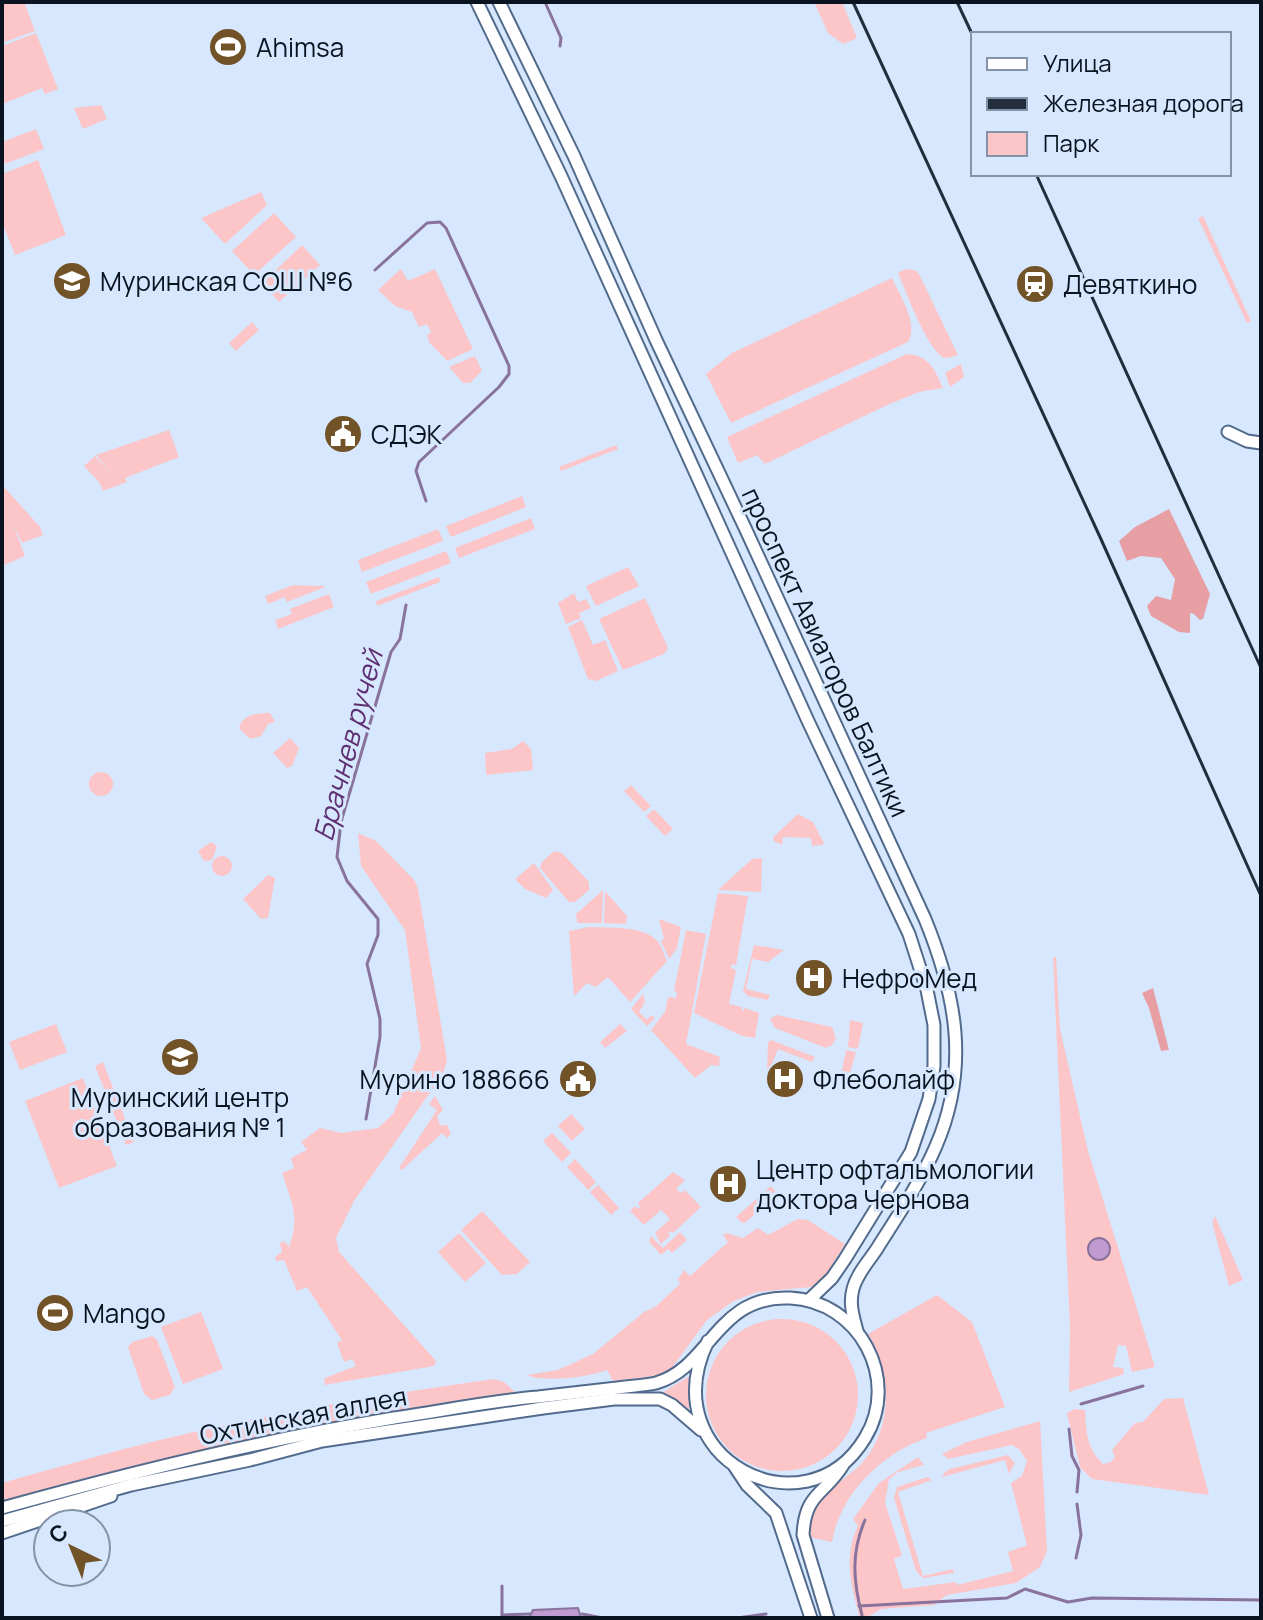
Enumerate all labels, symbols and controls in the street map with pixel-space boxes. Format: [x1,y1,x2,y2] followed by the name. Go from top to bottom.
[207,26,249,68] sports icon: Ahimsa
[256,29,344,65] place label: Ahimsa
[971,32,1231,176] legend
[1043,46,1112,79] text: Улица
[1043,86,1244,119] text: Железная дорога
[1043,126,1100,159] text: Парк
[51,260,93,302] school or university icon: Муринская СОШ №6
[100,263,354,299] place label: Муринская СОШ №6
[1014,263,1056,305] station icon: Девяткино
[1063,266,1197,302] place label: Девяткино
[322,413,364,455] public building icon: СДЭК
[371,416,443,452] place label: СДЭК
[734,481,918,823] street label: проспект Авиаторов Балтики
[303,643,391,845] water label: Брачнев ручей
[793,957,835,999] hospital icon: НефроМед
[842,960,977,996] place label: НефроМед
[159,1036,201,1078] school or university icon: Муринский центр образования № 1
[557,1058,599,1100] public building icon: Мурино 188666
[764,1058,806,1100] hospital icon: Флеболайф
[360,1061,550,1097] place label: Мурино 188666
[813,1061,955,1097] place label: Флеболайф
[71,1079,289,1145] place label: Муринский центр образования № 1
[756,1151,1034,1217] place label: Центр офтальмологии доктора Чернова
[707,1163,749,1205] hospital icon: Центр офтальмологии доктора Чернова
[34,1292,76,1334] sports icon: Mango
[83,1295,166,1331] place label: Mango
[196,1377,410,1453] street label: Охтинская аллея
[32,1508,112,1588] north arrow
[42,1517,75,1550] text: С

